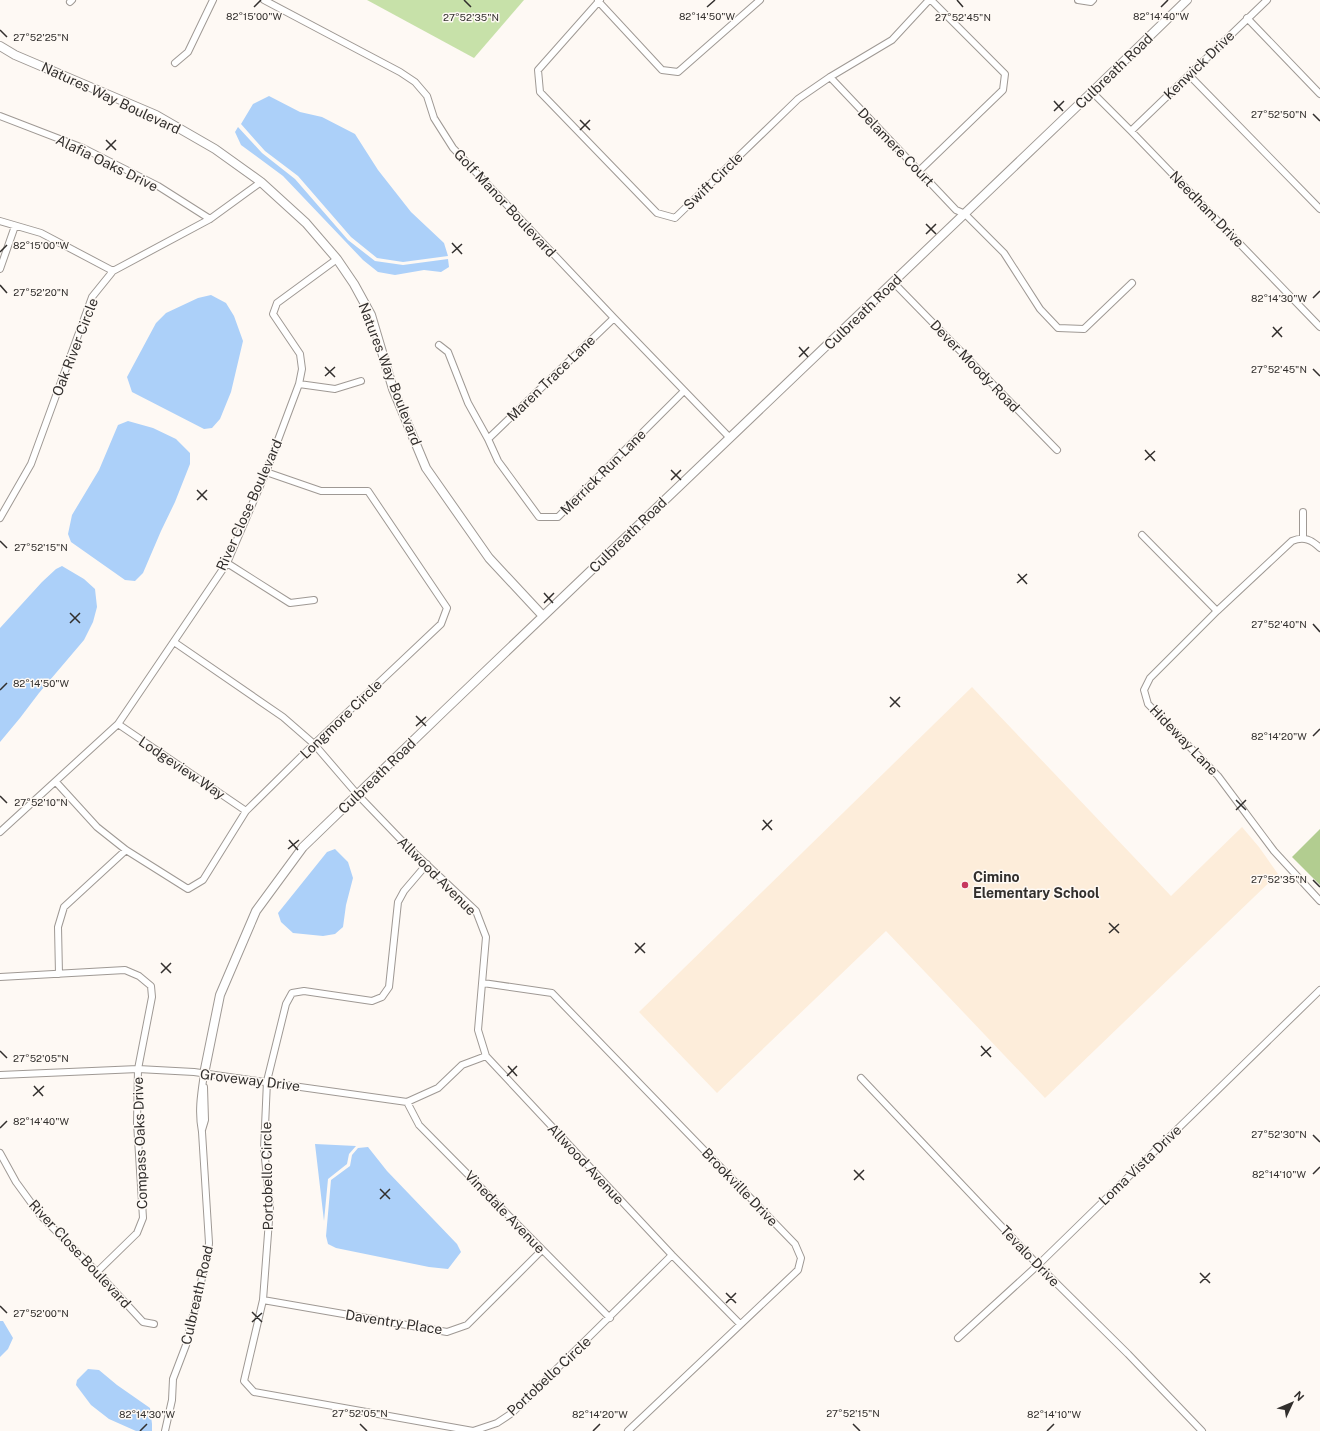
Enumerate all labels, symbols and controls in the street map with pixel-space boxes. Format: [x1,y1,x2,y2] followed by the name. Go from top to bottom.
[226,10,282,22] text: 82°15'00"W
[679,10,736,22] text: 82°14'50"W
[1133,10,1190,22] text: 82°14'40"W
[443,11,499,23] text: 27°52'35"N
[935,11,991,23] text: 27°52'45"N
[1160,27,1238,103] street label: Kenwick Drive
[1072,30,1156,112] street label: Culbreath Road
[13,31,69,43] text: 27°52'25"N
[39,59,183,137] street label: Natures Way Boulevard
[855,105,937,189] street label: Delamere Court
[1251,108,1307,120] text: 27°52'50"N
[54,131,161,195] street label: Alafia Oaks Drive
[451,146,559,260] street label: Golf Manor Boulevard
[680,149,746,213] street label: Swift Circle
[1167,168,1247,250] street label: Needham Drive
[13,239,69,251] text: 82°15'00"W
[821,271,905,353] street label: Culbreath Road
[13,286,69,298] text: 27°52'20"N
[1251,292,1307,304] text: 82°14'30"W
[49,296,101,398] street label: Oak River Circle
[355,300,425,448] street label: Natures Way Boulevard
[927,317,1023,415] street label: Dever Moody Road
[504,332,598,424] street label: Maren Trace Lane
[1251,363,1307,375] text: 27°52'45"N
[557,426,649,518] street label: Merrick Run Lane
[213,437,285,573] street label: River Close Boulevard
[586,494,670,576] street label: Culbreath Road
[14,541,68,553] text: 27°52'15"N
[1251,618,1307,630] text: 27°52'40"N
[297,676,385,762] street label: Longmore Circle
[13,677,70,689] text: 82°14'50"W
[1147,702,1221,778] street label: Hideway Lane
[1251,730,1307,742] text: 82°14'20"W
[136,733,229,803] street label: Lodgeview Way
[335,735,419,817] street label: Culbreath Road
[14,796,68,808] text: 27°52'10"N
[394,833,480,919] street label: Allwood Avenue
[973,869,1100,901] place label: Cimino Elementary School
[1251,873,1307,885] text: 27°52'35"N
[960,880,970,890] marker: Cimino Elementary School
[13,1052,69,1064] text: 27°52'05"N
[199,1066,301,1094] street label: Groveway Drive
[130,1076,150,1210] street label: Compass Oaks Drive
[13,1115,70,1127] text: 82°14'40"W
[545,1120,627,1208] street label: Allwood Avenue
[258,1122,276,1230] street label: Portobello Circle
[1095,1122,1185,1208] street label: Loma Vista Drive
[1251,1128,1307,1140] text: 27°52'30"N
[699,1145,781,1229] street label: Brookville Drive
[462,1167,548,1257] street label: Vinedale Avenue
[1252,1168,1306,1180] text: 82°14'10"W
[26,1197,134,1311] street label: River Close Boulevard
[997,1222,1063,1290] street label: Tevalo Drive
[178,1244,216,1346] street label: Culbreath Road
[344,1306,444,1338] street label: Daventry Place
[13,1307,69,1319] text: 27°52'00"N
[504,1333,594,1419] street label: Portobello Circle
[1272,1383,1312,1423] north arrow
[1292,1389,1306,1403] text: N
[332,1407,388,1419] text: 27°52'05"N
[826,1407,880,1419] text: 27°52'15"N
[119,1408,175,1420] text: 82°14'30"W
[572,1408,628,1420] text: 82°14'20"W
[1027,1408,1081,1420] text: 82°14'10"W

